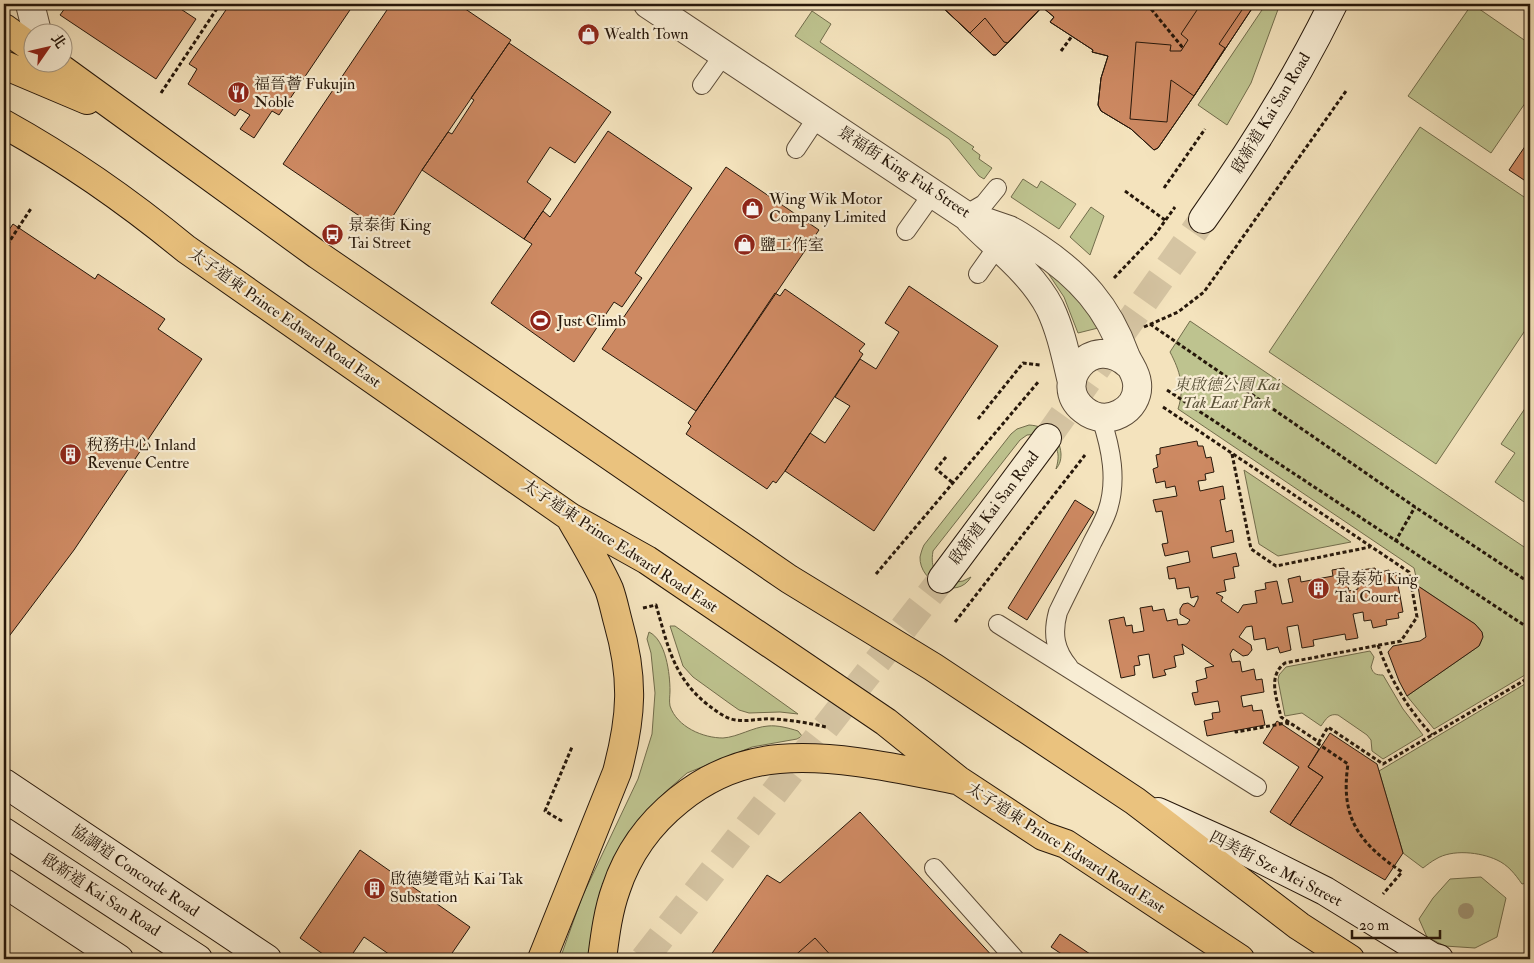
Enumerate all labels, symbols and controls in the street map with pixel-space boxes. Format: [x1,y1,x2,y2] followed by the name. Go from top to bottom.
[22,22,72,72] north arrow
[576,22,600,46] shop icon: Wealth Town
[603,24,689,44] place label: Wealth Town
[47,30,69,52] text: 北
[1227,49,1315,177] street label: 啟新道 Kai San Road
[254,74,355,112] place label: 福晉薈 Fukujin Noble
[226,81,250,105] restaurant icon: 福晉薈 Fukujin Noble
[834,122,974,222] street label: 景福街 King Fuk Street
[768,189,886,228] place label: Wing Wik Motor Company Limited
[741,196,765,220] shop icon: Wing Wik Motor Company Limited
[348,215,432,253] place label: 景泰街 King Tai Street
[320,222,344,246] bus stop icon: 景泰街 King Tai Street
[732,233,756,257] shop icon: 鹽工作室
[760,235,824,255] place label: 鹽工作室
[185,244,385,392] street label: 太子道東 Prince Edward Road East
[529,309,553,333] sports icon: Just Climb
[556,311,626,332] place label: Just Climb
[1174,375,1281,413] park label: 東啟德公園 Kai Tak East Park
[87,435,196,473] place label: 稅務中心 Inland Revenue Centre
[59,442,83,466] building icon: 稅務中心 Inland Revenue Centre
[945,447,1043,569] street label: 啟新道 Kai San Road
[518,475,722,617] street label: 太子道東 Prince Edward Road East
[1335,569,1419,607] place label: 景泰苑 King Tai Court
[1307,576,1331,600] building icon: 景泰苑 King Tai Court
[963,779,1169,917] street label: 太子道東 Prince Edward Road East
[67,821,203,921] street label: 協調道 Concorde Road
[1206,827,1346,911] street label: 四美街 Sze Mei Street
[38,849,164,941] street label: 啟新道 Kai San Road
[390,869,523,907] place label: 啟德變電站 Kai Tak Substation
[362,876,386,900] building icon: 啟德變電站 Kai Tak Substation
[1352,908,1439,940] scale bar
[1359,916,1389,935] text: 20 m

